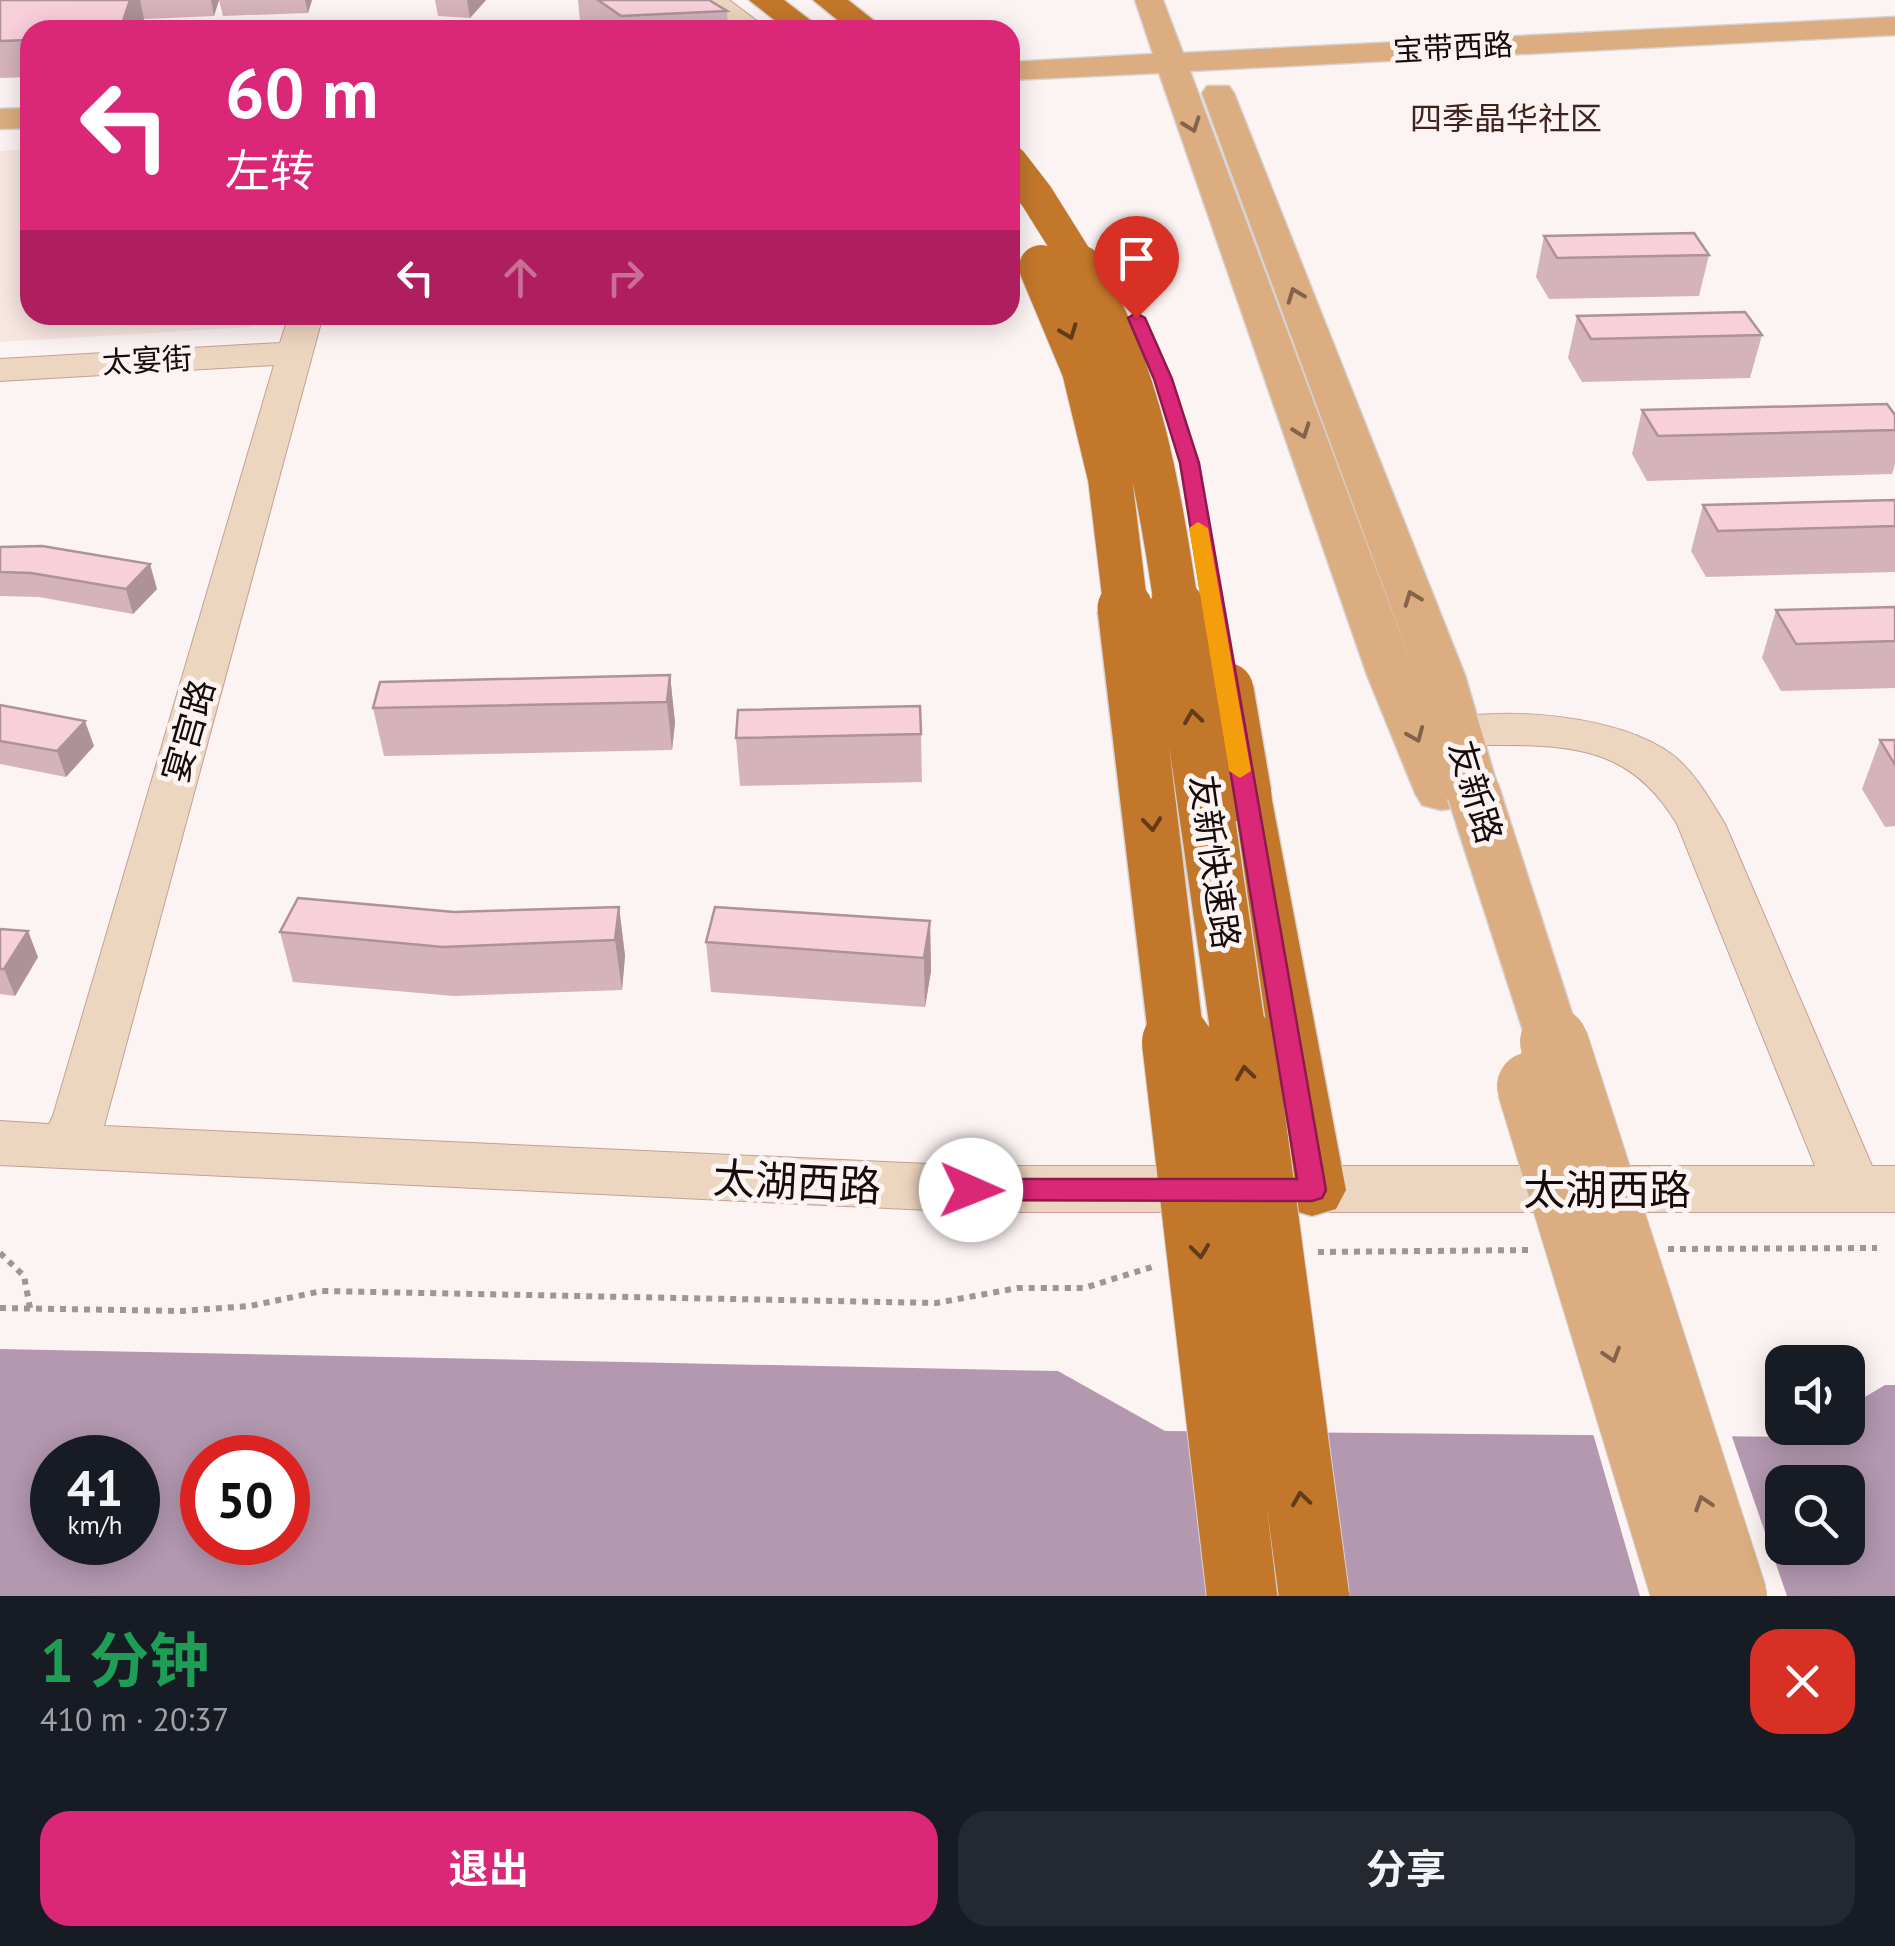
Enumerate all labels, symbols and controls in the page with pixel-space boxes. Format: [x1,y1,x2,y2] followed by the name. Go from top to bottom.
[1392,24,1514,69] street label: 宝带西路
[225,47,378,137] text: 60 m
[60,60,190,190] icon: left
[1410,97,1602,139] district label: 四季晶华社区
[1180,115,1201,132] one-way arrow
[225,141,315,199] text: 左转
[1094,216,1179,319] pin
[1109,231,1164,286] icon: arrive
[388,250,443,305] icon: left
[493,250,548,305] icon: ahead
[598,250,653,305] icon: right
[1287,287,1307,304] one-way arrow
[1058,322,1078,340] one-way arrow
[101,338,193,381] street label: 太宴街
[1290,421,1311,438] one-way arrow
[1403,591,1423,608] one-way arrow
[151,674,225,788] street label: 宴宫路
[1184,708,1205,725] one-way arrow
[1404,725,1424,743] one-way arrow
[1439,735,1513,849] street label: 友新路
[1180,772,1250,952] street label: 友新快速路
[1140,816,1162,832] one-way arrow
[1235,1065,1256,1081] one-way arrow
[919,1138,1023,1242] position arrow
[712,1150,882,1213] street label: 太湖西路
[1523,1162,1691,1217] street label: 太湖西路
[1189,1243,1210,1259] one-way arrow
[1601,1345,1621,1362] one-way arrow
[1765,1345,1865,1565] map controls
[1765,1345,1865,1445] button: sound
[180,1435,310,1565] speed limit sign: 50
[67,1455,123,1520] text: 41
[1765,1465,1865,1565] button: search
[1292,1491,1313,1508] one-way arrow
[1694,1496,1714,1513] one-way arrow
[68,1509,122,1541] text: km/h
[40,1621,209,1699] text: 1 分钟
[1750,1629,1855,1734] button: close
[40,1698,229,1740] text: 410 m · 20:37
[40,1811,938,1926] button: 退出
[958,1811,1855,1926] button: 分享

